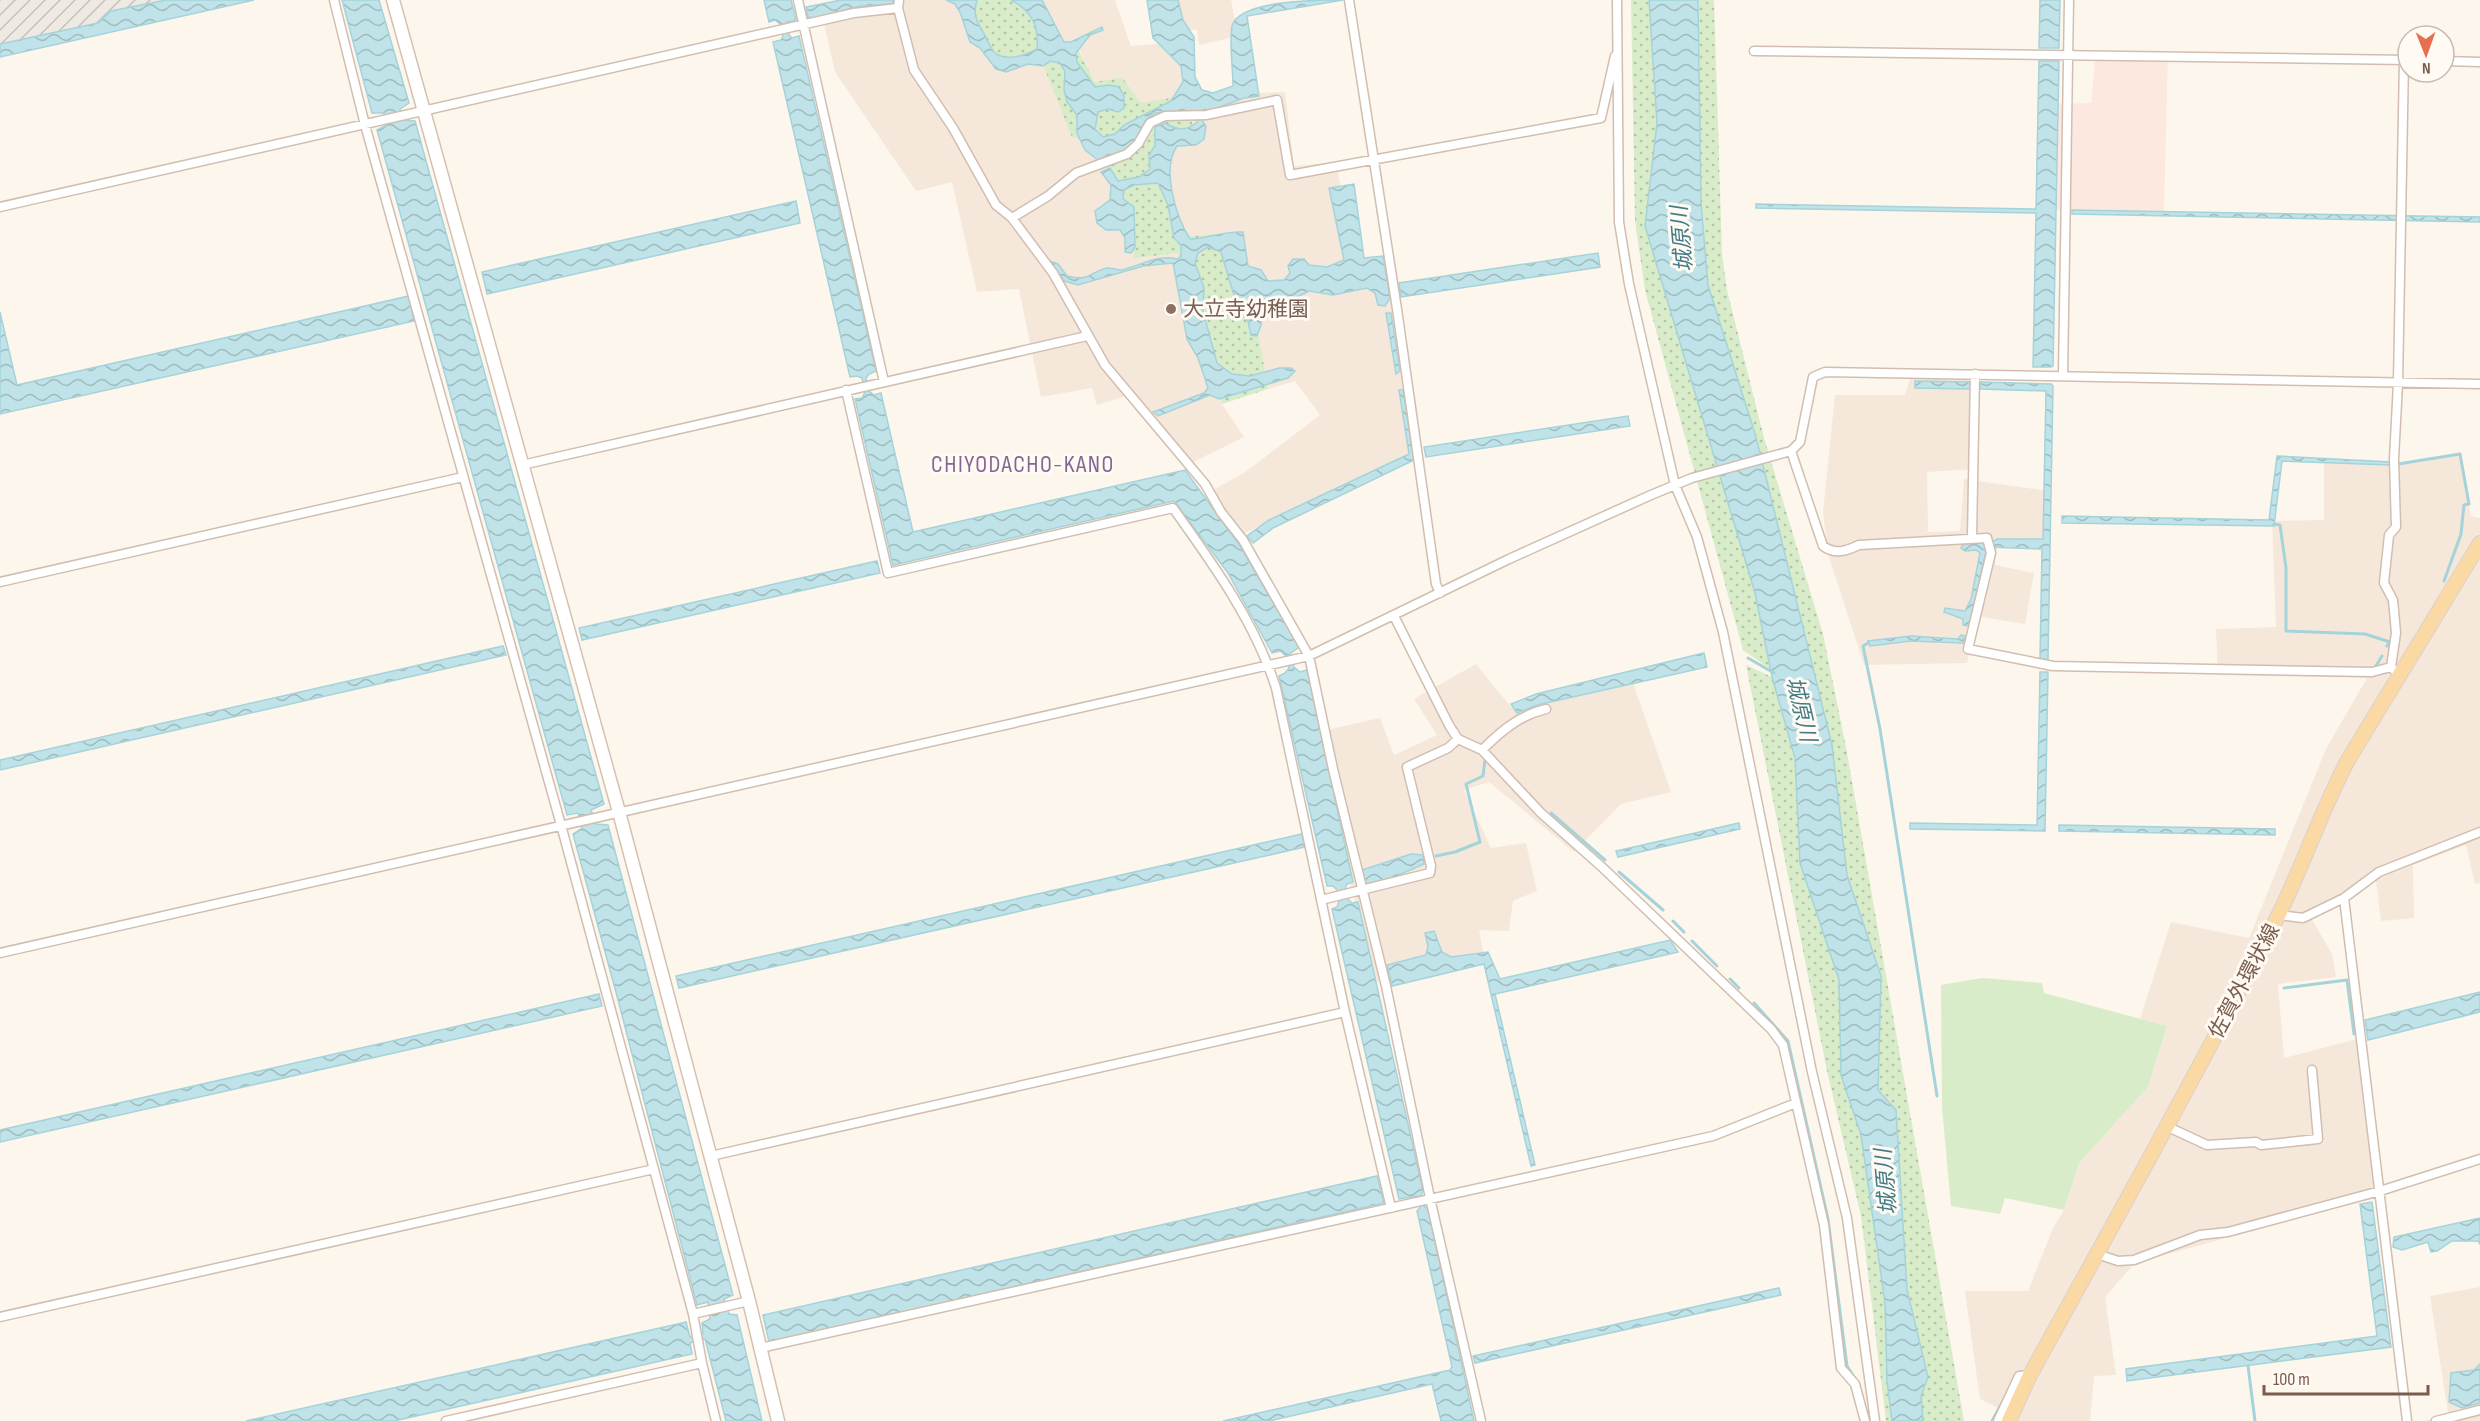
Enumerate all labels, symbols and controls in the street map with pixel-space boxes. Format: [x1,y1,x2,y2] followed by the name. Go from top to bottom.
[2396,24,2456,84] north arrow
[2422,58,2431,77] text: N
[1666,203,1699,273] water label: 城原川
[1183,297,1309,322] place label: 大立寺幼稚園
[1164,302,1178,316] marker: 大立寺幼稚園
[931,450,1115,479] district label: CHIYODACHO-KANO
[1780,674,1822,746] water label: 城原川
[2204,920,2285,1043] street label: 佐賀外環状線
[1870,1146,1903,1216] water label: 城原川
[2264,1358,2428,1396] scale bar
[2273,1369,2310,1390] text: 100 m

